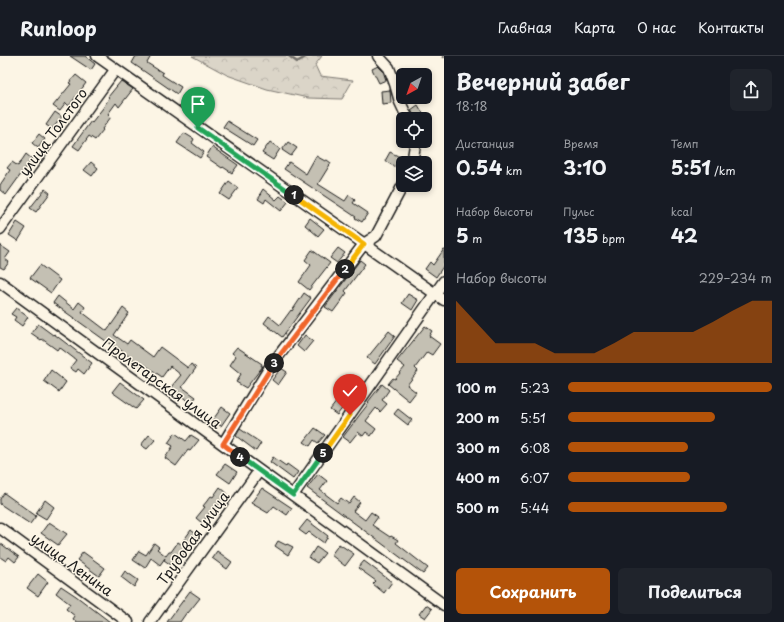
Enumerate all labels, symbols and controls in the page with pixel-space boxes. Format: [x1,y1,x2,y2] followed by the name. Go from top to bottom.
[20,14,97,42] text: Runloop
[498,17,552,38] text: Главная
[574,17,615,38] text: Карта
[637,17,676,38] text: О нас
[698,17,764,38] text: Контакты
[456,64,630,97] text: Вечерний забег
[396,68,432,104] north arrow
[396,68,432,192] map controls
[730,69,772,111] button: share
[14,83,92,181] street label: улица Толстого
[181,87,215,128] pin
[187,93,209,115] icon: arrive
[456,96,488,115] text: 18:18
[396,112,432,148] button: locate
[456,135,514,152] text: Дистанция
[563,135,598,152] text: Время
[671,135,698,152] text: Темп
[456,152,502,182] text: 0.54
[563,152,607,182] text: 3:10
[671,152,711,182] text: 5:51
[396,156,432,192] button: layers
[502,162,522,179] text: km
[711,162,735,179] text: /km
[284,185,304,205] pin: 1
[291,186,297,203] text: 1
[456,203,533,220] text: Набор высоты
[563,203,594,220] text: Пульс
[671,203,693,220] text: kcal
[456,220,469,250] text: 5
[563,220,599,250] text: 135
[671,220,698,250] text: 42
[469,230,482,247] text: m
[599,230,625,247] text: bpm
[335,259,355,279] pin: 2
[341,260,349,277] text: 2
[456,268,547,287] text: Набор высоты
[699,268,772,287] text: 229–234 m
[98,332,226,434] street label: Пролетарская улица
[264,353,284,373] pin: 3
[270,354,278,371] text: 3
[333,374,367,415] pin
[456,378,497,397] text: 100 m
[520,378,550,397] text: 5:23
[339,380,361,402] icon: check
[456,408,500,427] text: 200 m
[520,408,546,427] text: 5:51
[456,438,500,457] text: 300 m
[520,438,550,457] text: 6:08
[313,443,333,463] pin: 5
[319,444,327,461] text: 5
[230,447,250,467] pin: 4
[236,448,244,465] text: 4
[456,468,500,487] text: 400 m
[520,468,549,487] text: 6:07
[152,487,234,589] street label: Трудовая улица
[456,498,499,517] text: 500 m
[520,498,549,517] text: 5:44
[27,527,118,601] street label: улица Ленина
[456,568,610,614] button: Сохранить
[618,568,772,614] button: Поделиться

